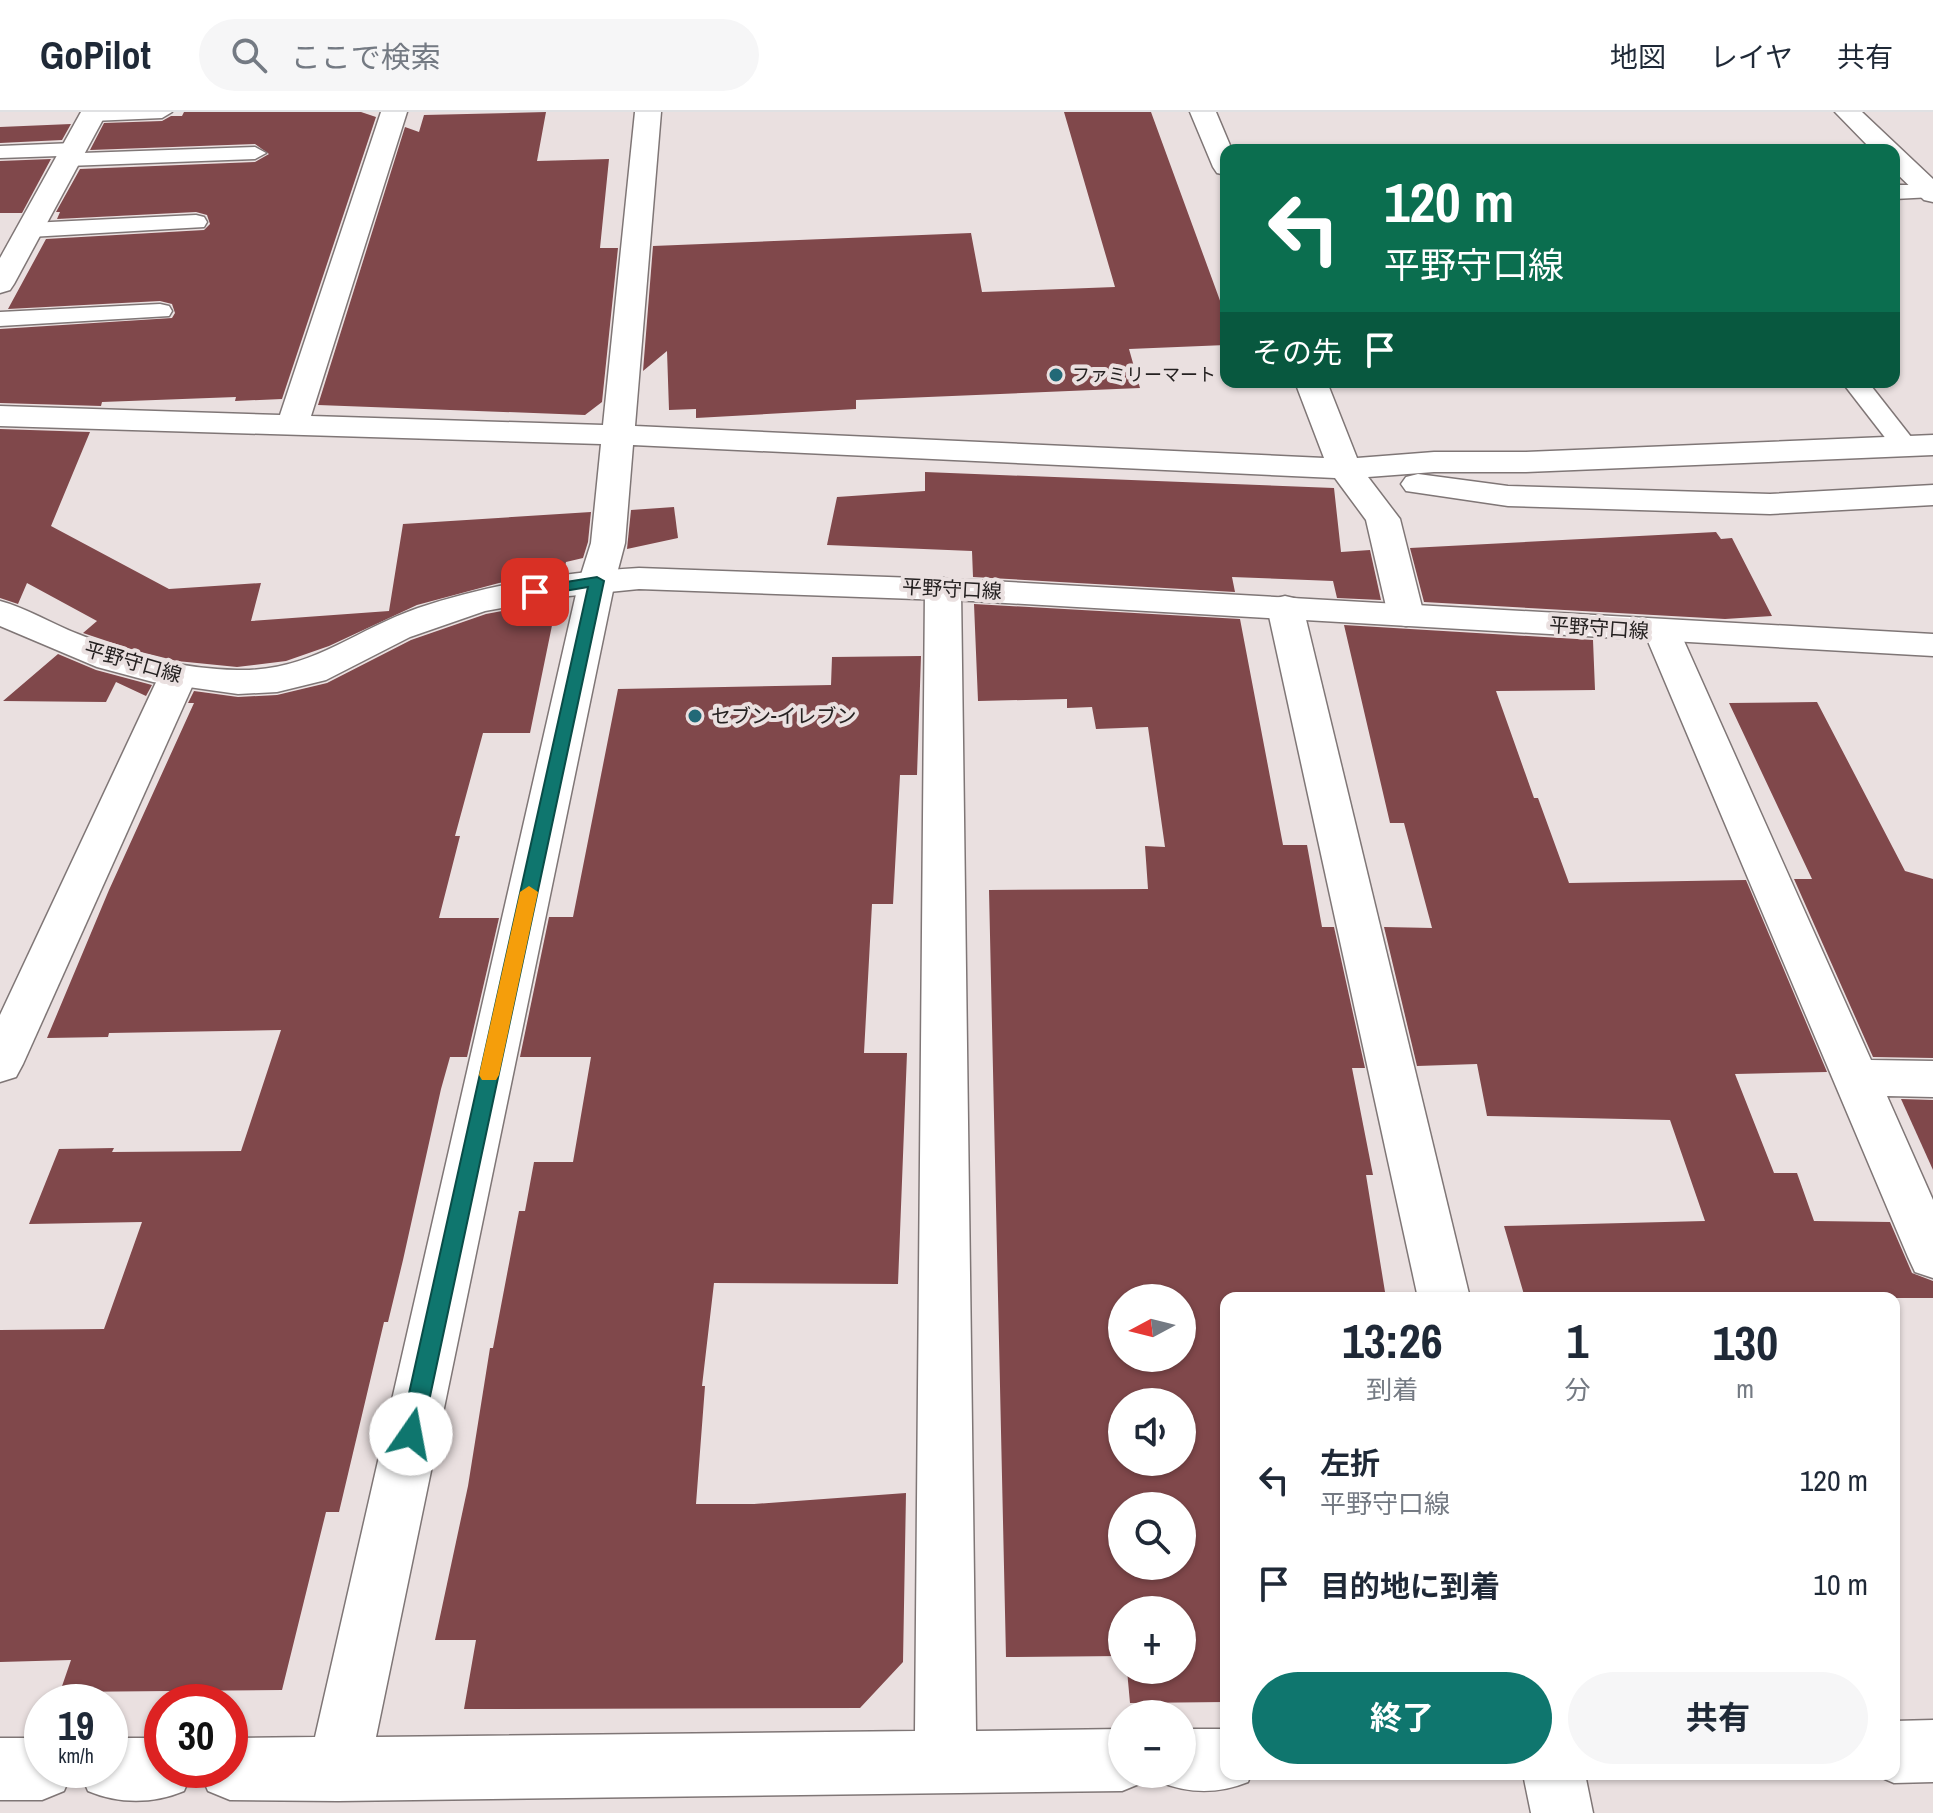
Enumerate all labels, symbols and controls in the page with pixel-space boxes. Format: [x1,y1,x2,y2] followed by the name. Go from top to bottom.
[199,19,759,91] search box
[40,30,151,81] text: GoPilot
[227,33,271,77] icon: search
[291,37,441,77] text: ここで検索
[1610,38,1666,76] text: 地図
[1710,38,1793,76] text: レイヤ
[1837,38,1893,76] text: 共有
[1384,164,1514,239] text: 120 m
[1252,176,1356,280] icon: left
[1384,241,1564,289] text: 平野守口線
[1358,328,1402,372] icon: arrive
[1252,332,1342,372] text: その先
[1072,362,1216,387] place label: ファミリーマート
[1047,366,1065,384] marker: ファミリーマート
[501,558,569,626] pin
[513,570,557,614] icon: arrive
[901,572,1003,605] street label: 平野守口線
[1548,611,1650,644] street label: 平野守口線
[81,635,185,688] street label: 平野守口線
[711,702,856,729] place label: セブン-イレブン
[686,707,704,725] marker: セブン-イレブン
[1108,1284,1196,1372] north arrow
[1108,1284,1196,1788] map controls
[1342,1308,1443,1373] text: 13:26
[1567,1308,1588,1373] text: 1
[1712,1310,1778,1375] text: 130
[1736,1371,1754,1406] text: m
[1366,1372,1418,1407] text: 到着
[1564,1372,1590,1407] text: 分
[1108,1388,1196,1476] button: sound
[369,1392,453,1476] position arrow
[1320,1443,1380,1483] text: 左折
[1252,1458,1296,1502] icon: left
[1800,1460,1868,1500] text: 120 m
[1320,1486,1450,1521] text: 平野守口線
[1108,1492,1196,1580] button: search
[1252,1562,1296,1606] icon: arrive
[1813,1564,1868,1604] text: 10 m
[1320,1566,1500,1606] text: 目的地に到着
[1108,1596,1196,1684] button: +
[1252,1672,1552,1764] button: 終了
[1568,1672,1868,1764] button: 共有
[144,1684,248,1788] speed limit sign: 30
[58,1699,94,1752] text: 19
[1108,1700,1196,1788] button: −
[58,1742,94,1769] text: km/h

